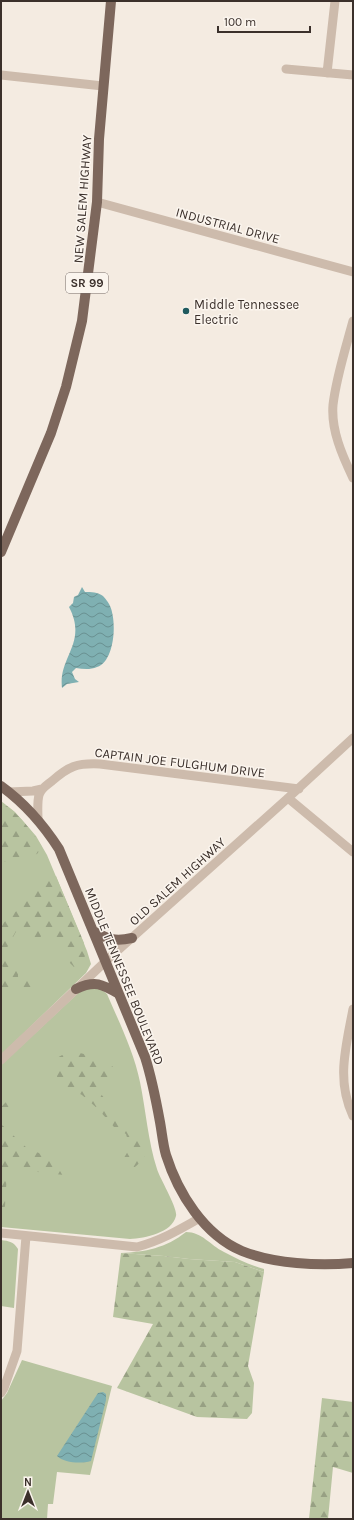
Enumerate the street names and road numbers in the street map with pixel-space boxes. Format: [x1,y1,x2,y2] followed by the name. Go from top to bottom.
[71,134,94,264] street label: NEW SALEM HIGHWAY
[174,204,281,247] street label: INDUSTRIAL DRIVE
[66,273,108,293] road number: SR 99
[94,745,266,780] street label: CAPTAIN JOE FULGHUM DRIVE
[126,834,228,928] street label: OLD SALEM HIGHWAY
[82,885,167,1067] street label: MIDDLE TENNESSEE BOULEVARD

